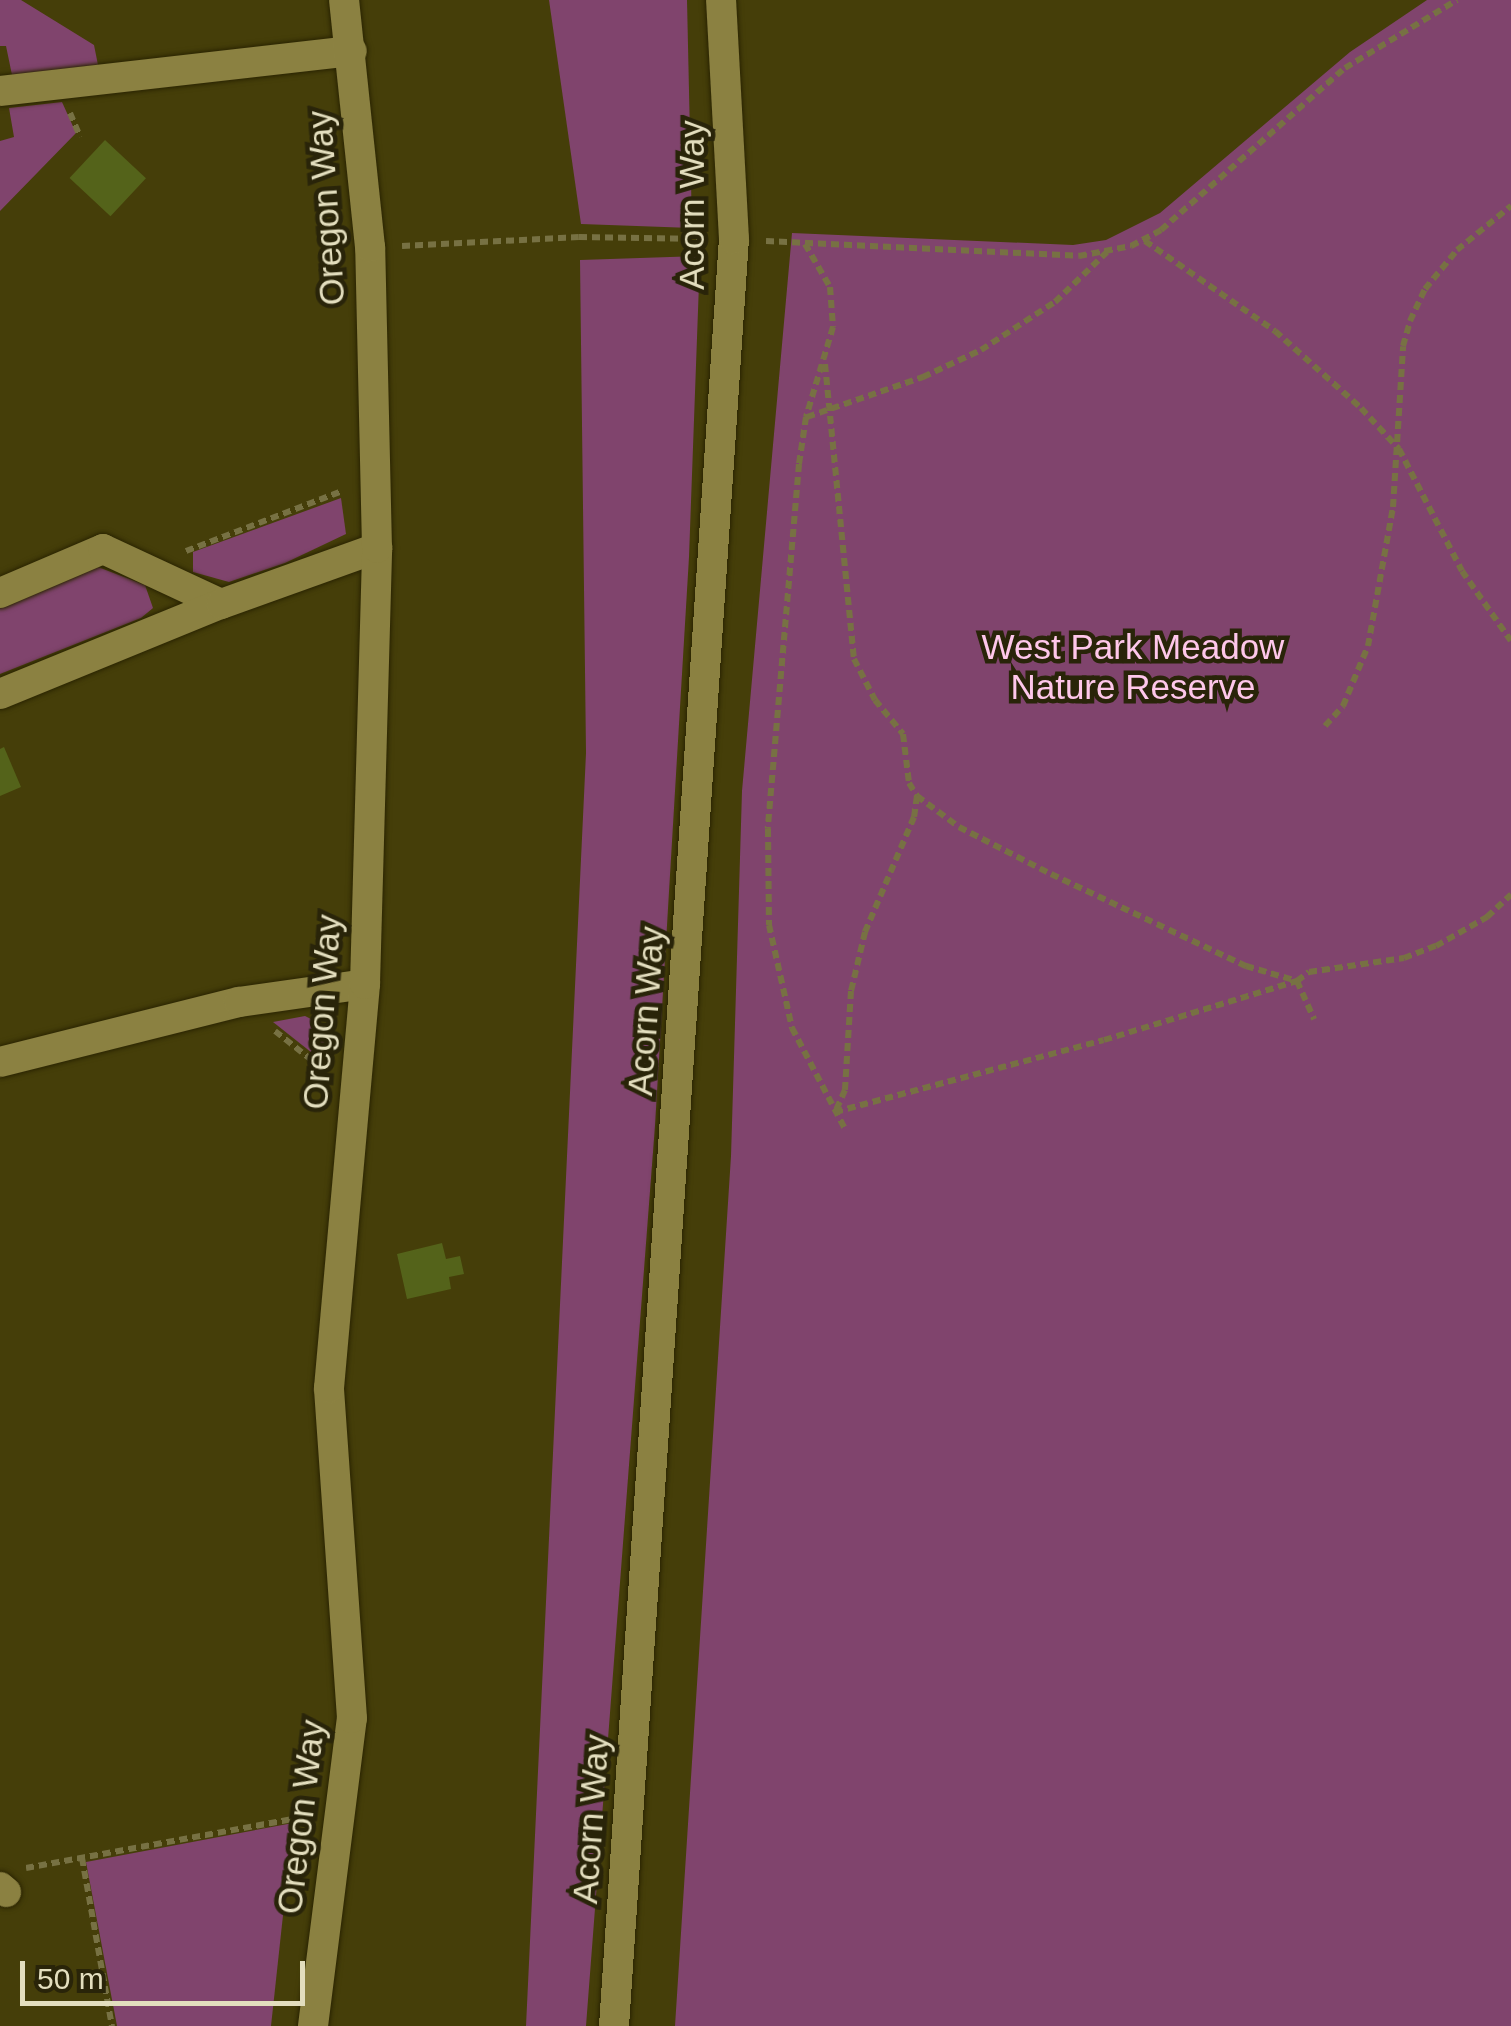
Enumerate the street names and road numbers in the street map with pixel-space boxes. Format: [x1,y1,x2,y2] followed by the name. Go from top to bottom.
[298,109,354,307] street label: Oregon Way
[671,120,713,290] street label: Acorn Way
[294,913,350,1111] street label: Oregon Way
[619,925,673,1097] street label: Acorn Way
[268,1718,334,1916] street label: Oregon Way
[564,1733,618,1905] street label: Acorn Way

